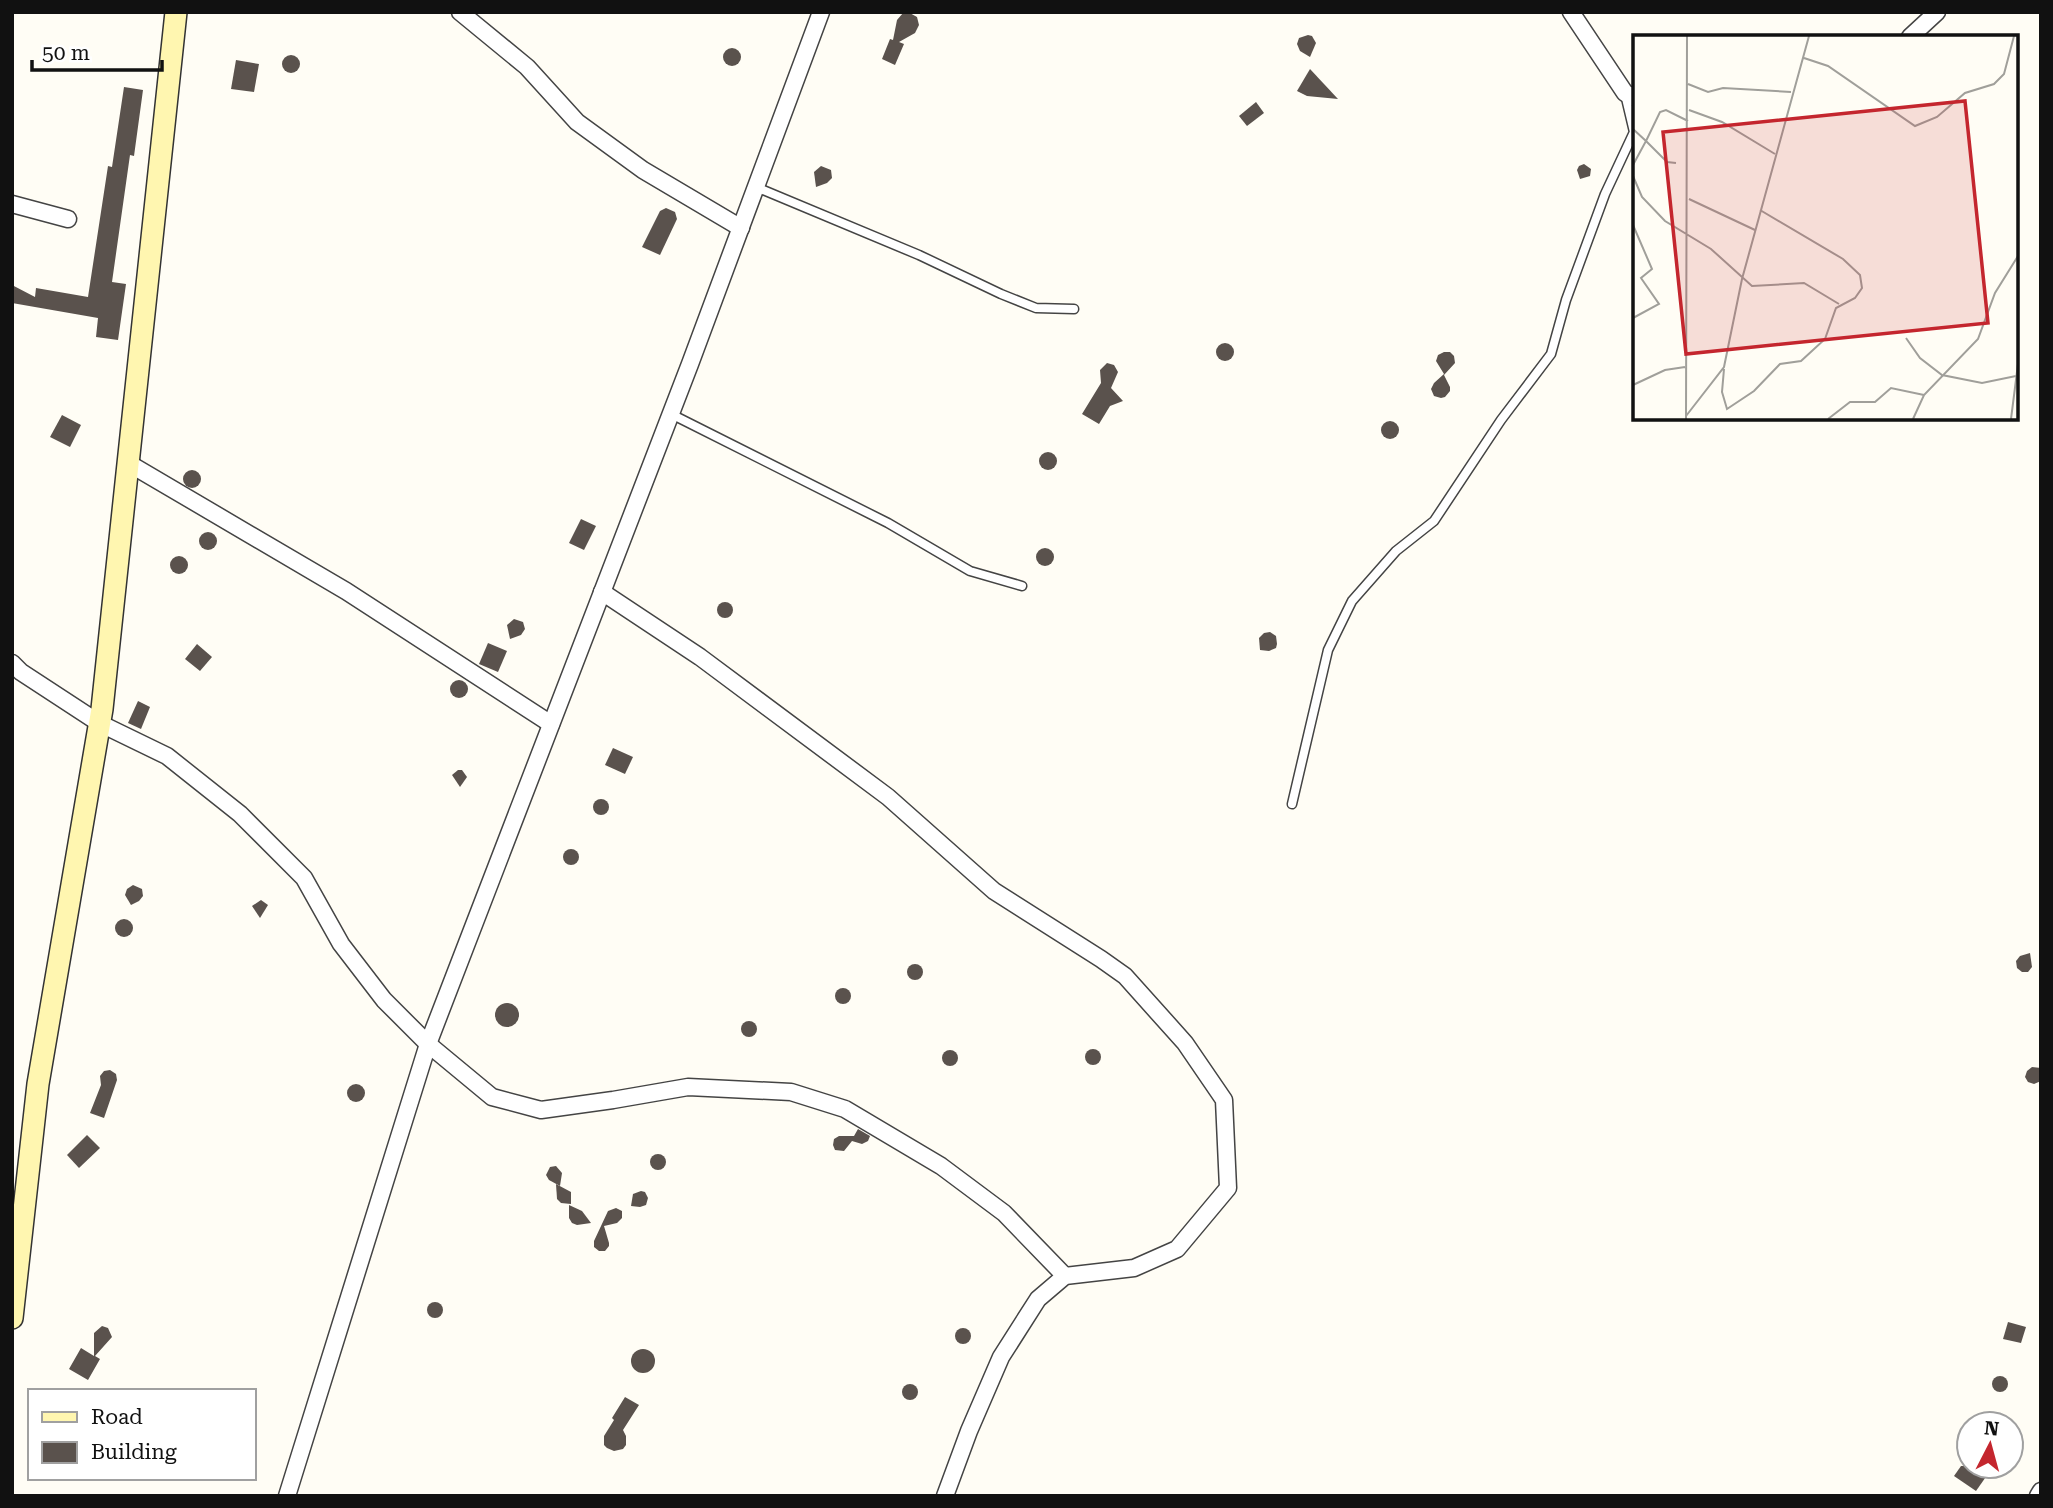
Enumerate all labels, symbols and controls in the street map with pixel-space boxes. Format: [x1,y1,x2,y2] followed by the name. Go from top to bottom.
[32,28,161,72] scale bar
[1633,35,2018,420] inset map
[42,41,90,65] text: 50 m
[28,1389,256,1480] legend
[91,1405,143,1429] text: Road
[1955,1410,2025,1480] north arrow
[1983,1416,2001,1441] text: N
[91,1440,177,1464] text: Building

